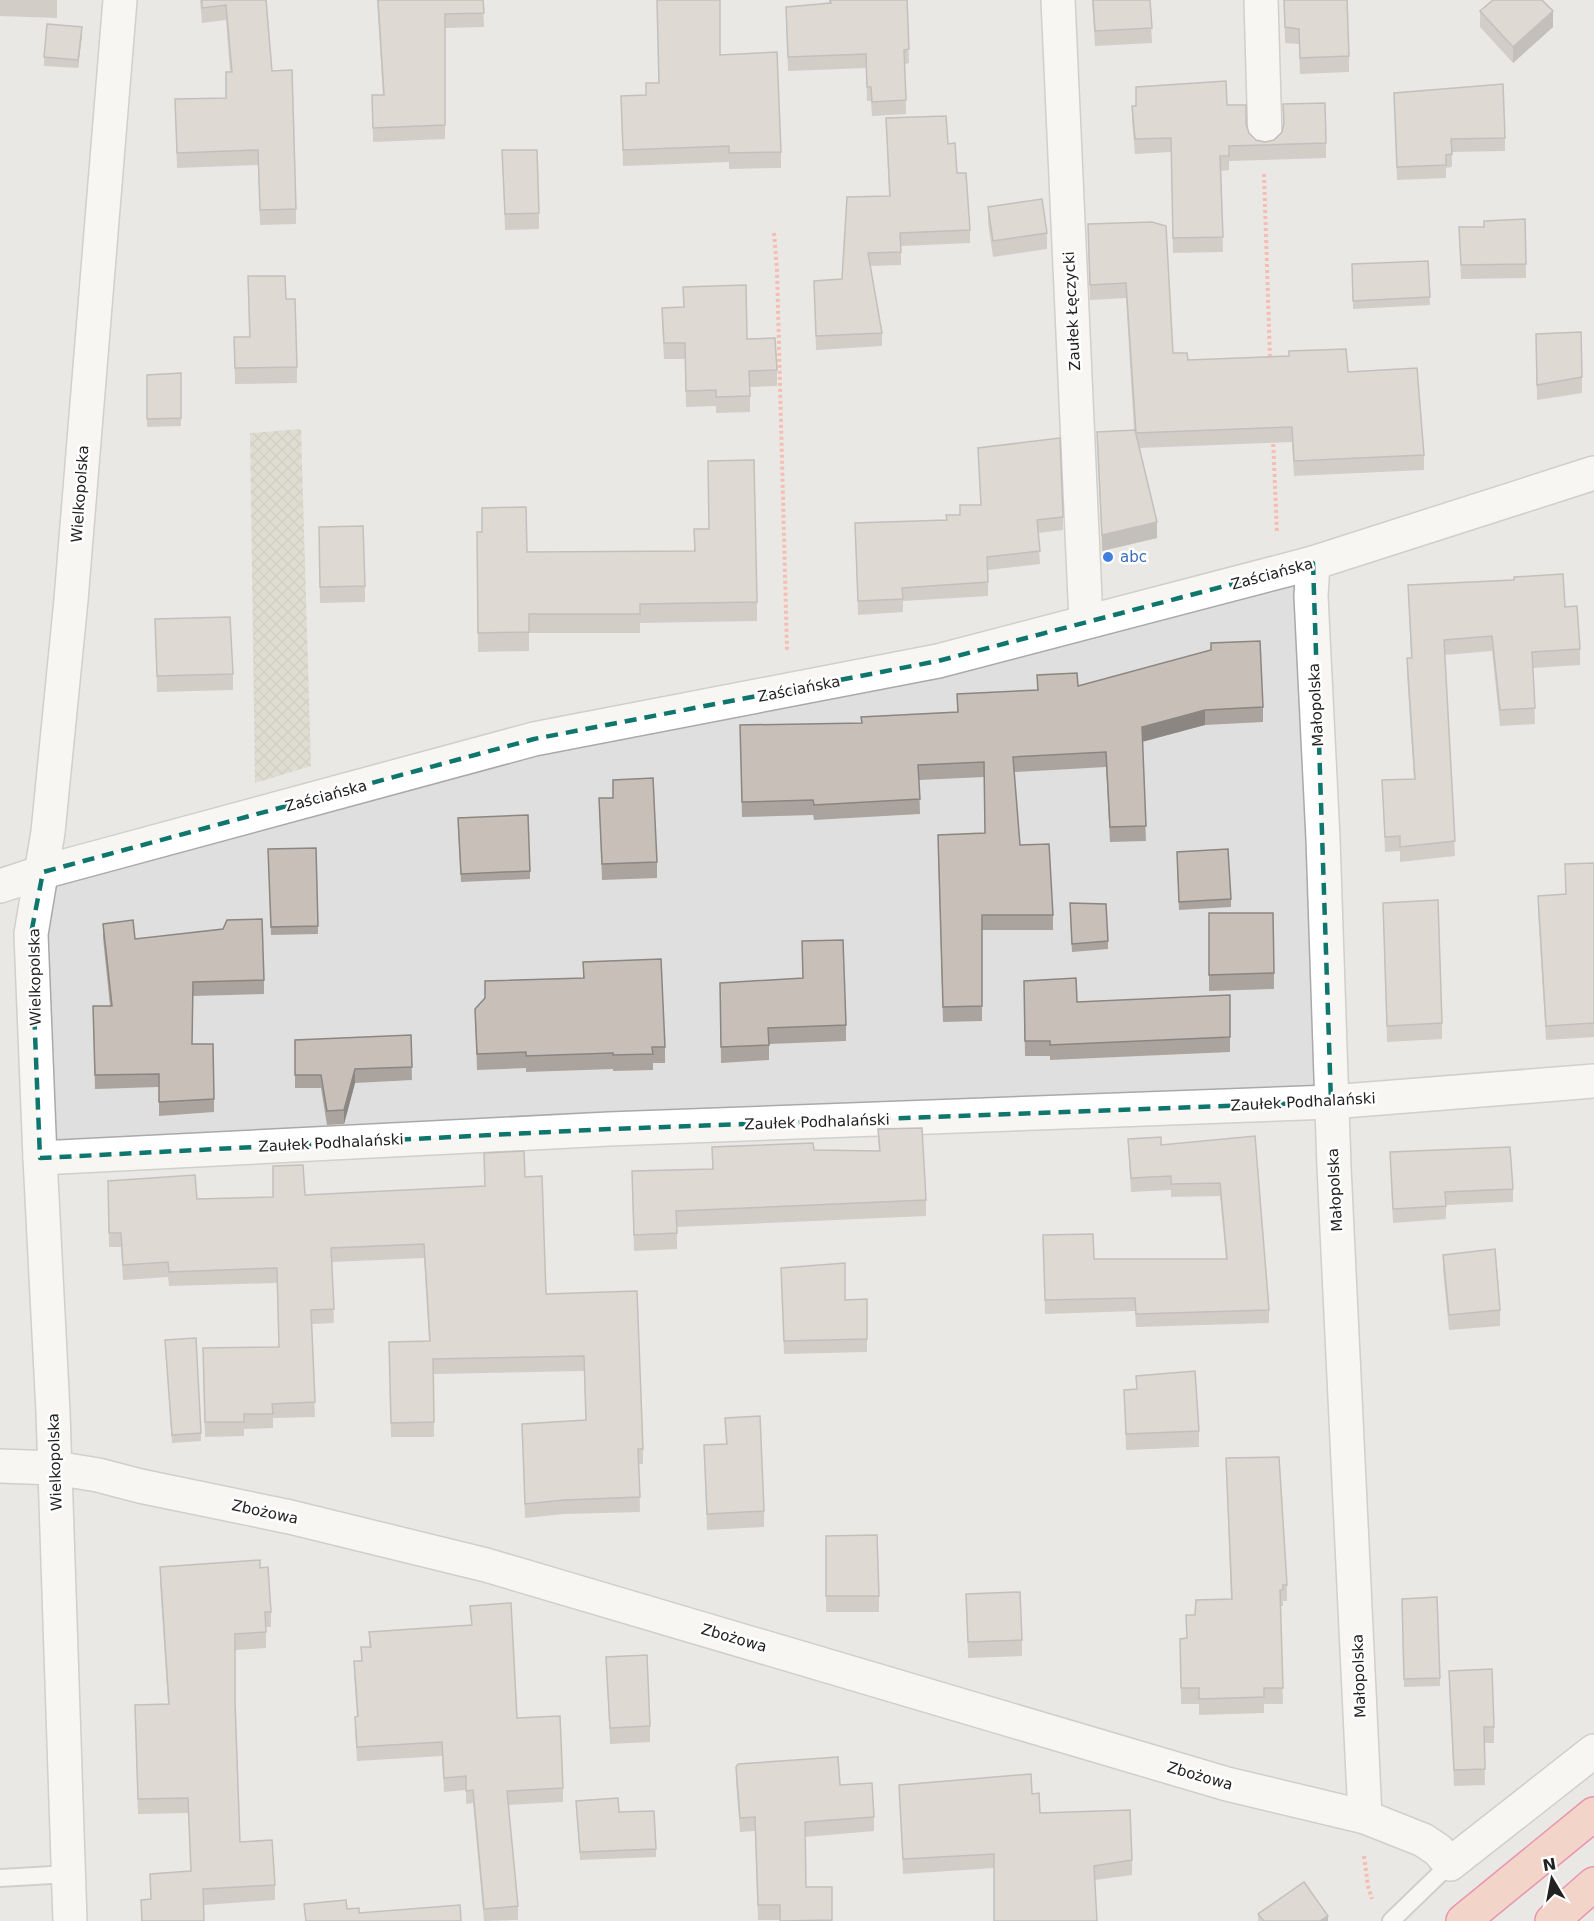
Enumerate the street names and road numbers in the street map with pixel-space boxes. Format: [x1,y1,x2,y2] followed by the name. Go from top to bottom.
[1060,251,1084,371] street label: Zaułek Łęczycki
[68,445,92,543] street label: Wielkopolska
[1229,554,1315,594] street label: Zaściańska
[1305,663,1327,747] street label: Małopolska
[756,672,842,706] street label: Zaściańska
[283,776,369,816] street label: Zaściańska
[25,928,45,1026] street label: Wielkopolska
[1230,1089,1376,1115] street label: Zaułek Podhalański
[744,1110,890,1134] street label: Zaułek Podhalański
[258,1130,404,1156] street label: Zaułek Podhalański
[1324,1148,1346,1232] street label: Małopolska
[44,1413,66,1511] street label: Wielkopolska
[230,1496,300,1528] street label: Zbożowa
[699,1620,769,1656] street label: Zbożowa
[1349,1634,1369,1718] street label: Małopolska
[1165,1758,1235,1794] street label: Zbożowa

